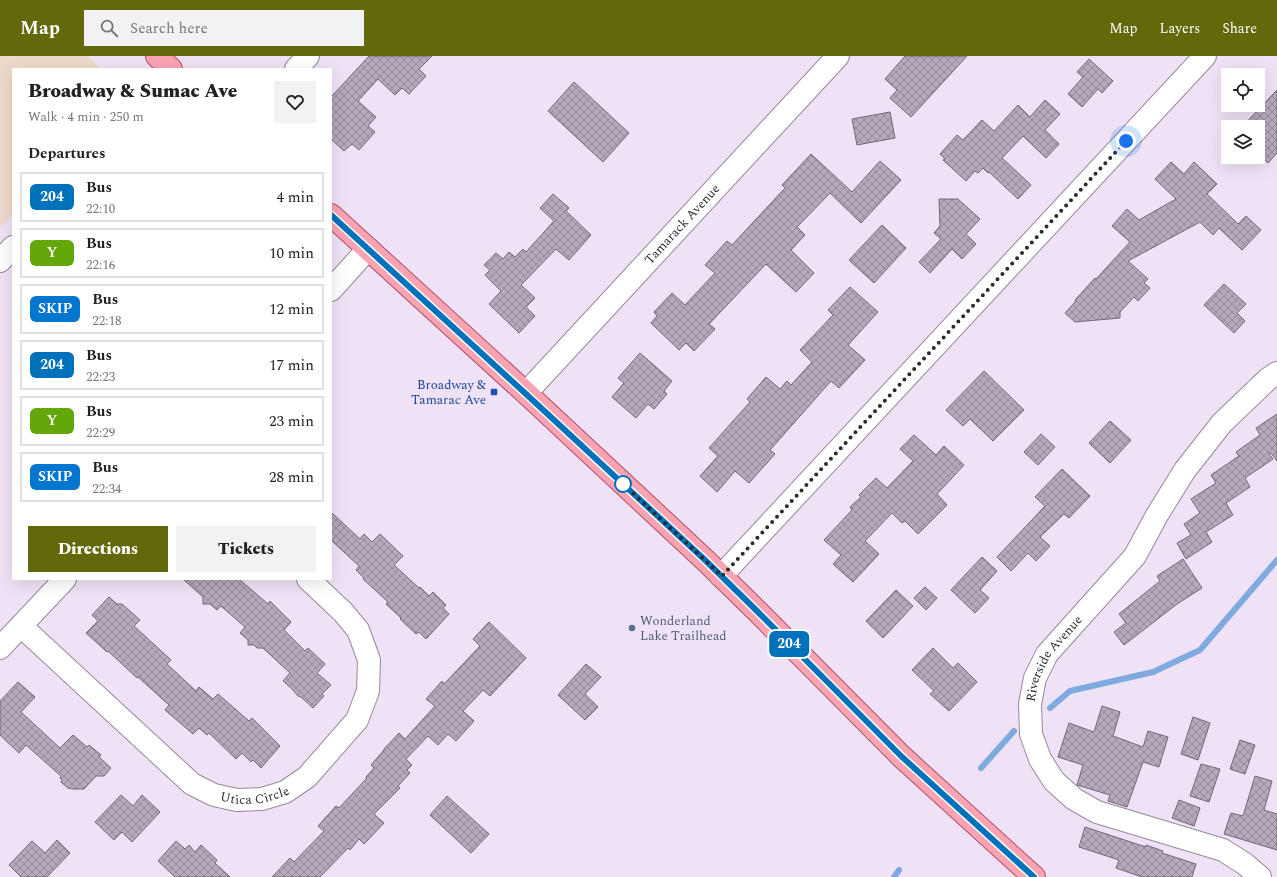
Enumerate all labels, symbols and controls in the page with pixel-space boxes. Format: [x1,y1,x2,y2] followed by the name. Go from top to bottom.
[84,10,364,46] search box
[20,14,60,43] text: Map
[98,17,120,39] icon: search
[130,17,208,40] text: Search here
[1109,18,1138,39] text: Map
[1160,18,1200,39] text: Layers
[1222,18,1257,39] text: Share
[1221,68,1265,164] map controls
[1221,68,1265,112] button: locate
[28,77,237,106] text: Broadway & Sumac Ave
[274,81,316,123] button: heart
[28,107,144,127] text: Walk · 4 min · 250 m
[1221,120,1265,164] button: layers
[1116,131,1136,151] your location
[28,142,106,165] text: Departures
[86,176,112,199] text: Bus
[640,179,725,269] street label: Tamarack Avenue
[40,186,64,207] text: 204
[276,186,314,209] text: 4 min
[86,199,115,219] text: 22:10
[86,232,112,255] text: Bus
[47,242,57,263] text: Y
[269,242,314,265] text: 10 min
[86,255,115,275] text: 22:16
[92,288,118,311] text: Bus
[38,298,72,319] text: SKIP
[269,298,314,321] text: 12 min
[92,311,121,331] text: 22:18
[86,344,112,367] text: Bus
[40,354,64,375] text: 204
[269,354,314,377] text: 17 min
[86,367,115,387] text: 22:23
[411,375,487,410] place label: Broadway & Tamarac Ave
[489,387,499,397] marker: Broadway & Tamarac Ave
[86,400,112,423] text: Bus
[47,410,57,431] text: Y
[269,410,314,433] text: 23 min
[86,423,115,443] text: 22:29
[92,456,118,479] text: Bus
[38,466,72,487] text: SKIP
[269,466,314,489] text: 28 min
[614,475,632,493] unlabelled marker
[92,479,121,499] text: 22:34
[28,526,168,572] button: Directions
[176,526,316,572] button: Tickets
[640,611,727,646] place label: Wonderland Lake Trailhead
[1021,611,1087,703] street label: Riverside Avenue
[627,623,637,633] marker: Wonderland Lake Trailhead
[766,631,812,657] line badge: 204
[777,633,801,654] text: 204
[218,781,294,810] street label: Utica Circle

